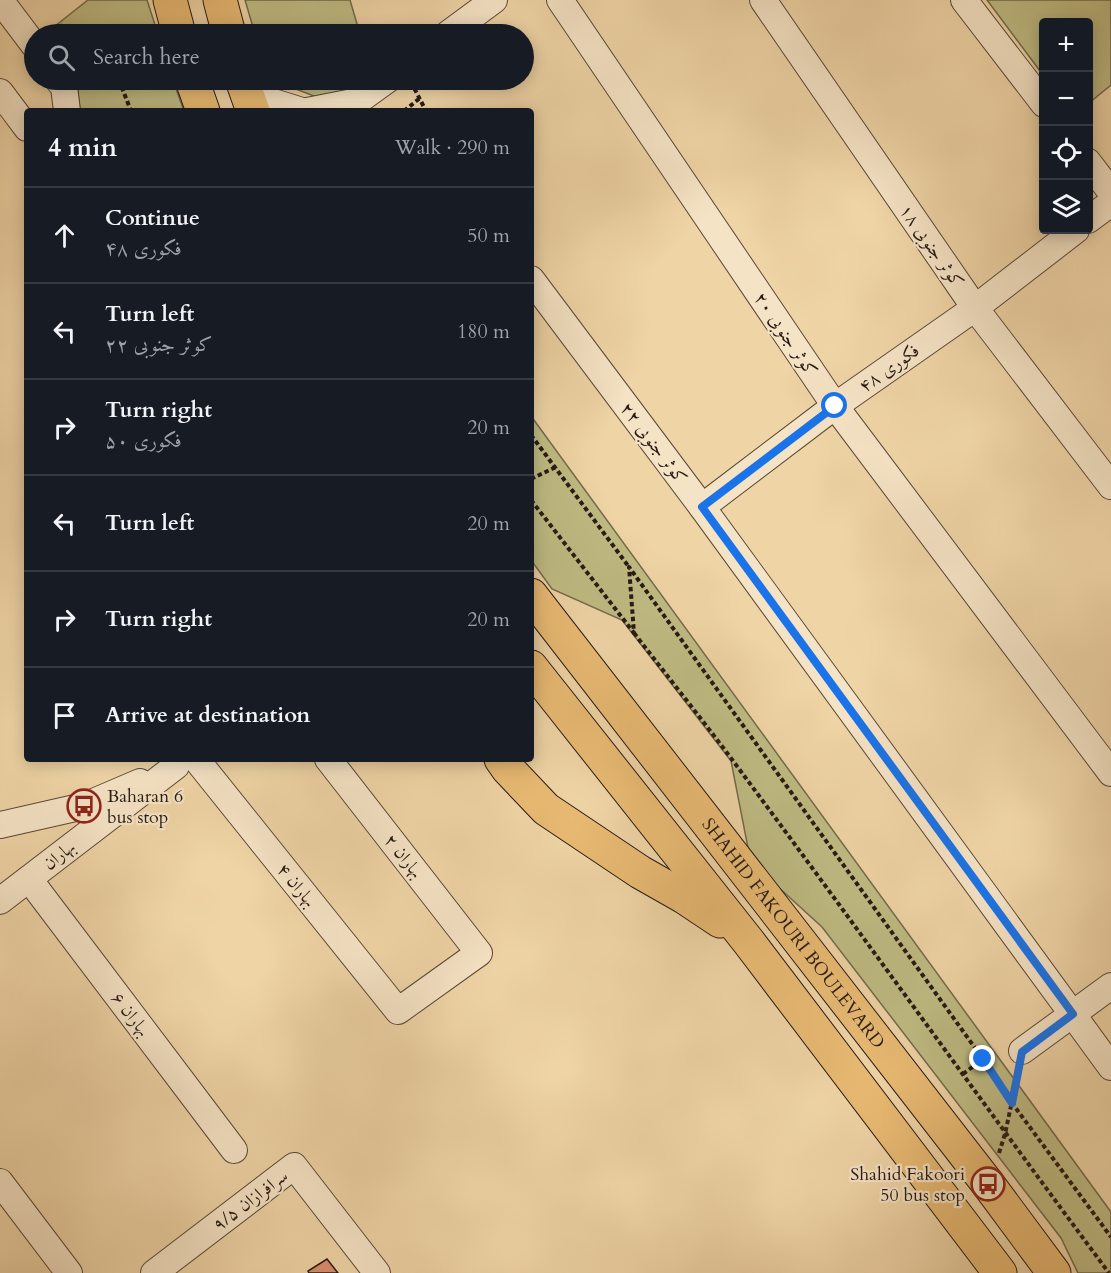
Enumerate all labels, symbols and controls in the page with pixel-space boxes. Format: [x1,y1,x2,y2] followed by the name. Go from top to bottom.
[1039,18,1093,234] map controls
[1039,18,1093,72] button: +
[24,24,534,90] search box
[45,41,78,74] icon: search
[93,42,200,72] text: Search here
[1039,72,1093,126] button: −
[1039,126,1093,180] button: locate
[48,130,117,165] text: 4 min
[395,134,510,161] text: Walk · 290 m
[1039,180,1093,234] button: layers
[894,199,970,293] street label: کوثر جنوبی ۱۸
[105,203,200,233] text: Continue
[48,219,81,252] icon: ahead
[467,222,510,249] text: 50 m
[105,235,182,262] text: فکوری ۴۸
[748,287,823,381] street label: کوثر جنوبی ۲۰
[105,299,194,329] text: Turn left
[48,315,81,348] icon: left
[457,318,510,345] text: 180 m
[105,331,213,358] text: کوثر جنوبی ۲۲
[854,338,925,398] street label: فکوری ۴۸
[821,392,847,418] route start
[105,395,212,425] text: Turn right
[614,397,693,489] street label: کوثر جنوبی ۲۲
[48,411,81,444] icon: right
[467,414,510,441] text: 20 m
[105,427,182,454] text: فکوری ۵۰
[48,507,81,540] icon: left
[105,508,194,538] text: Turn left
[467,510,510,537] text: 20 m
[48,603,81,636] icon: right
[105,604,212,634] text: Turn right
[467,606,510,633] text: 20 m
[48,699,81,732] icon: arrive
[105,700,310,730] text: Arrive at destination
[107,784,183,830] place label: Baharan 6 bus stop
[66,788,102,824] bus stop icon: Baharan 6 bus stop
[696,813,890,1054] street label: SHAHID FAKOURI BOULEVARD
[378,829,429,884] street label: بهاران ۲
[38,835,81,876] street label: بهاران
[271,858,322,913] street label: بهاران ۴
[105,987,156,1042] street label: بهاران ۶
[969,1045,995,1071] route end
[850,1162,965,1208] place label: Shahid Fakoori 50 bus stop
[207,1164,293,1237] street label: سرافرازان ۹/۵
[970,1166,1006,1202] bus stop icon: Shahid Fakoori 50 bus stop

